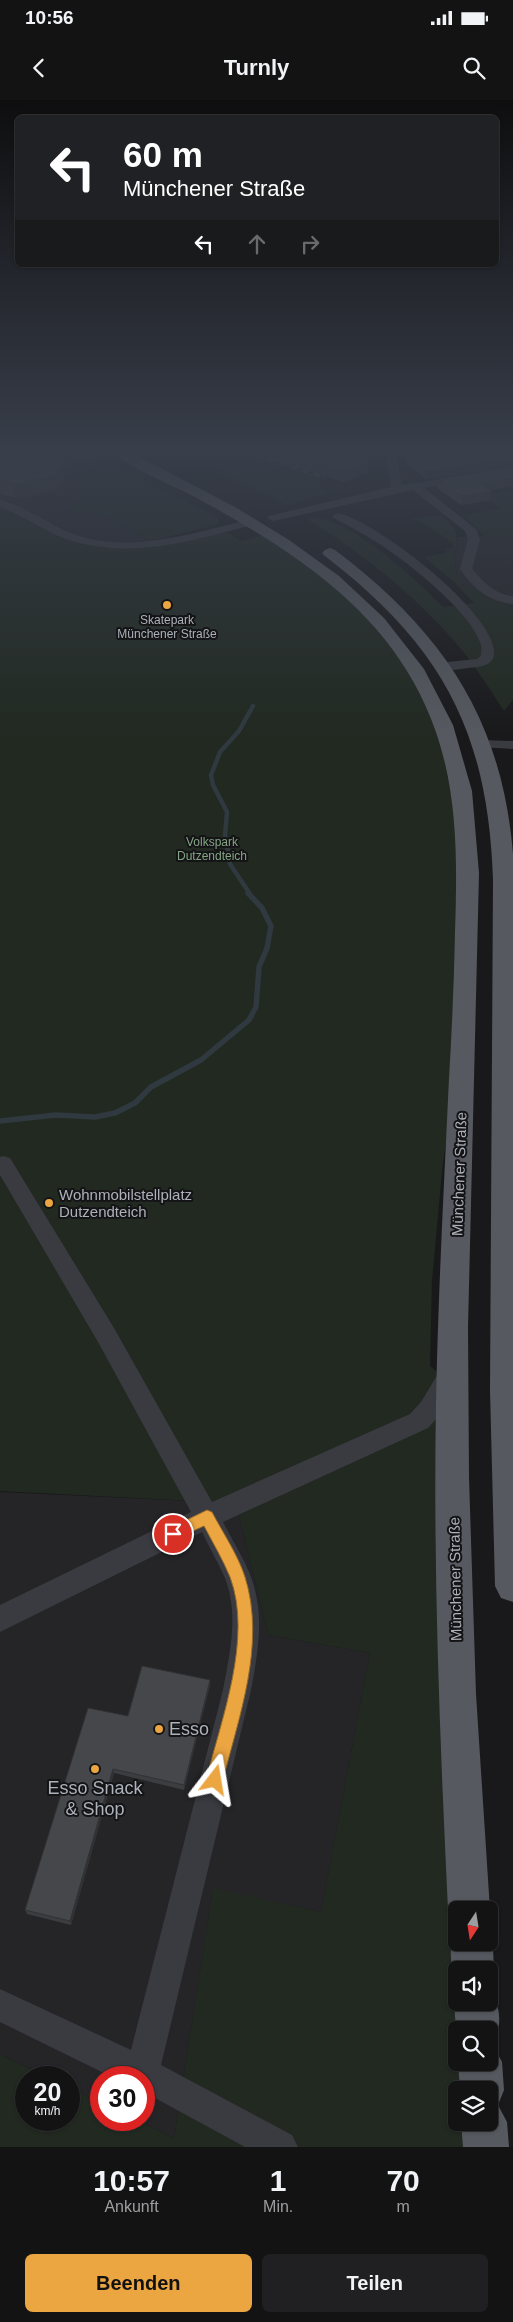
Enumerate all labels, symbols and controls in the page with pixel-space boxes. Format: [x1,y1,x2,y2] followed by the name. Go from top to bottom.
[25,7,74,28] text: 10:56
[25,54,53,82] icon: back
[460,54,488,82] icon: search
[224,55,289,80] text: Turnly
[40,135,105,200] icon: left
[123,135,203,174] text: 60 m
[123,176,305,201] text: Münchener Straße
[190,230,218,258] icon: left
[243,230,271,258] icon: ahead
[296,230,324,258] icon: right
[161,599,173,611] marker: Skatepark Münchener Straße
[117,613,217,641] place label: Skatepark Münchener Straße
[177,835,247,863] park label: Volkspark Dutzendteich
[448,1112,470,1236] street label: Münchener Straße
[59,1186,192,1220] place label: Wohnmobilstellplatz Dutzendteich
[43,1197,55,1209] marker: Wohnmobilstellplatz Dutzendteich
[152,1513,194,1555] pin
[445,1517,465,1641] street label: Münchener Straße
[159,1520,187,1548] icon: arrive
[169,1719,209,1739] place label: Esso
[153,1723,165,1735] marker: Esso
[188,1753,240,1805] position arrow
[89,1763,101,1775] marker: Esso Snack & Shop
[47,1778,144,1819] place label: Esso Snack & Shop
[448,1901,498,1951] north arrow
[448,1901,498,2131] map controls
[448,1961,498,2011] button: sound
[448,2021,498,2071] button: search
[90,2066,155,2131] speed limit sign: 30
[34,2078,61,2106] text: 20
[448,2081,498,2131] button: layers
[34,2104,61,2118] text: km/h
[93,2164,170,2197] text: 10:57
[270,2164,287,2197] text: 1
[386,2164,420,2197] text: 70
[104,2198,159,2215] text: Ankunft
[263,2198,293,2215] text: Min.
[396,2198,410,2215] text: m
[25,2254,252,2312] button: Beenden
[262,2254,488,2312] button: Teilen

